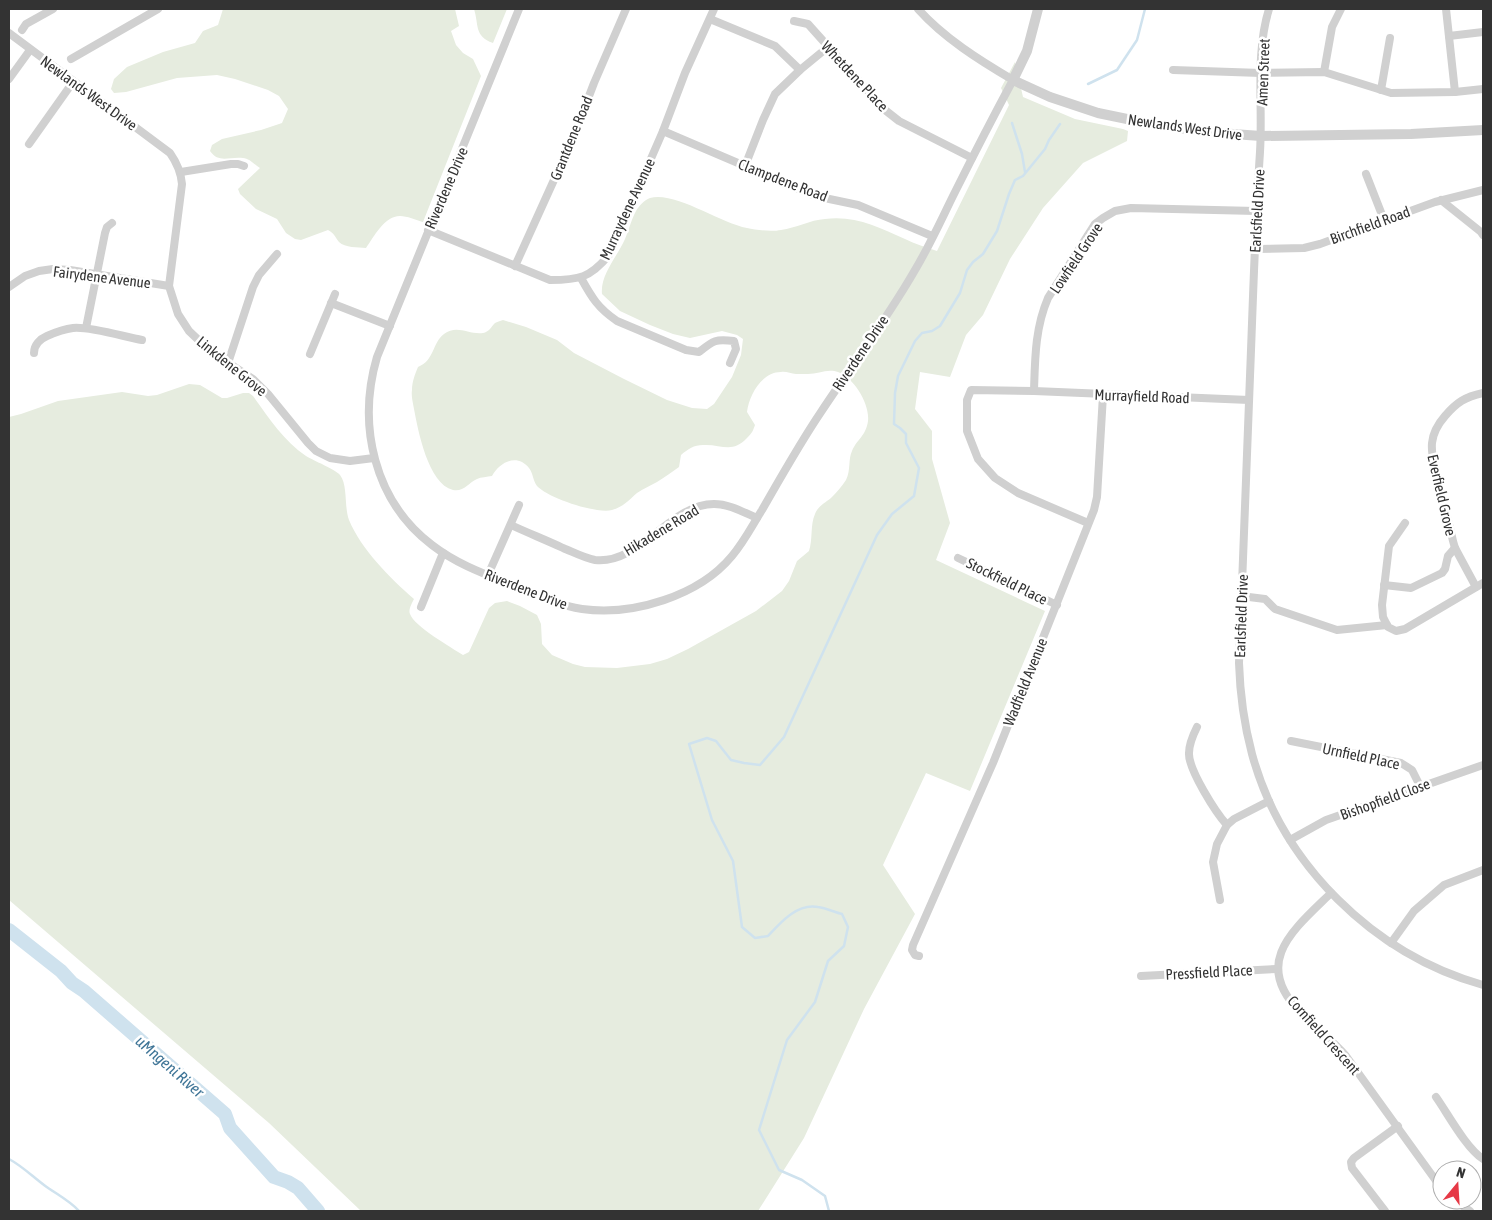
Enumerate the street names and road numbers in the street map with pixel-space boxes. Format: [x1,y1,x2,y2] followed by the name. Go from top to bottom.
[818,37,892,115] street label: Whetdene Place
[1253,38,1273,106] street label: Amen Street
[37,52,141,134] street label: Newlands West Drive
[546,93,596,183] street label: Grantdene Road
[1127,111,1243,143] street label: Newlands West Drive
[421,144,471,232] street label: Riverdene Drive
[596,155,658,263] street label: Murraydene Avenue
[736,155,830,205] street label: Clampdene Road
[1246,169,1268,253] street label: Earlsfield Drive
[1328,203,1412,247] street label: Birchfield Road
[1046,219,1106,296] street label: Lowfield Grove
[52,263,152,291] street label: Fairydene Avenue
[829,312,892,394] street label: Riverdene Drive
[194,333,271,399] street label: Linkdene Grove
[1094,386,1190,406] street label: Murrayfield Road
[1424,453,1460,538] street label: Everfield Grove
[620,501,702,559] street label: Hikadene Road
[964,554,1050,608] street label: Stockfield Place
[482,565,570,613] street label: Riverdene Drive
[1231,574,1251,658] street label: Earlsfield Drive
[1000,635,1050,728] street label: Wadfield Avenue
[1321,740,1401,773] street label: Urnfield Place
[1338,775,1432,823] street label: Bishopfield Close
[1165,961,1253,983] street label: Pressfield Place
[1284,992,1364,1078] street label: Cornfield Crescent

